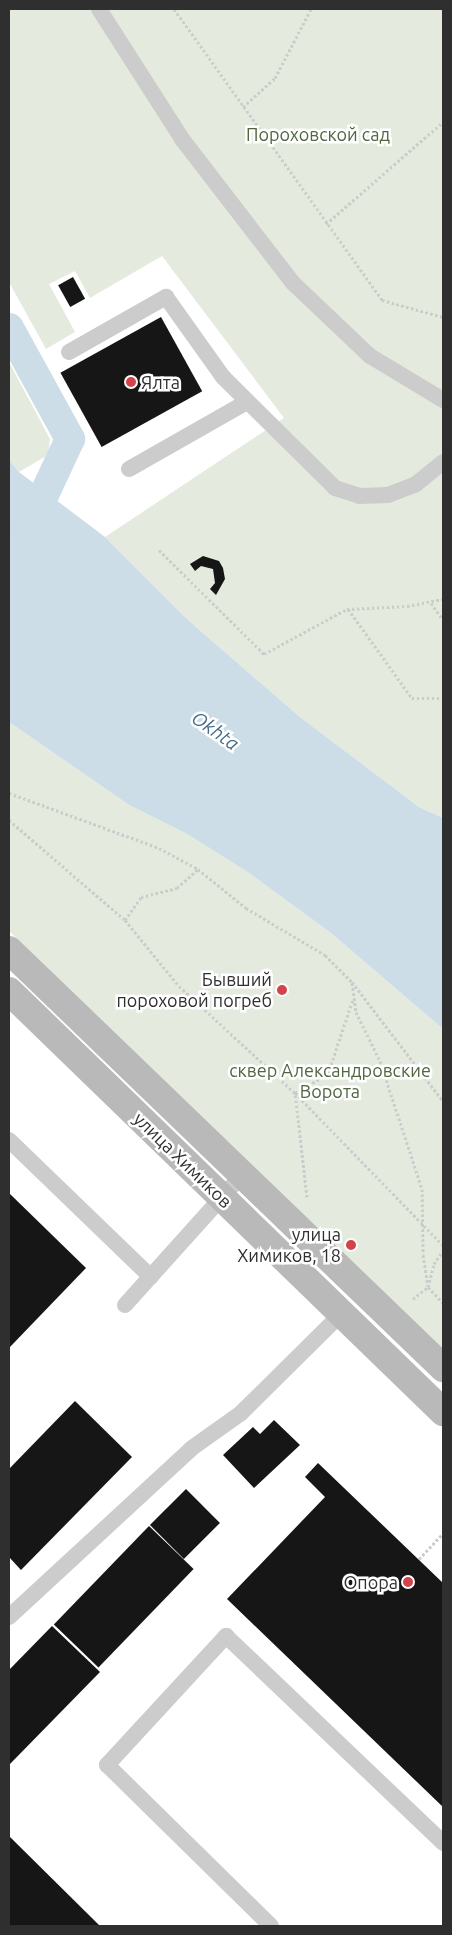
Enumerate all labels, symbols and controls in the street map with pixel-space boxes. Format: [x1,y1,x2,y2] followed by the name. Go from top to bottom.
[246,123,390,145] park label: Пороховской сад
[141,371,180,393] place label: Ялта
[125,376,137,388] marker: Ялта
[187,707,243,755] water label: Okhta
[116,969,272,1012] place label: Бывший пороховой погреб
[276,984,288,996] marker: Бывший пороховой погреб
[229,1060,431,1102] park label: сквер Александровские Ворота
[129,1108,237,1212] street label: улица Химиков
[237,1224,341,1266] place label: улица Химиков, 18
[345,1239,357,1251] marker: улица Химиков, 18
[343,1571,398,1593] place label: Опора
[402,1576,414,1588] marker: Опора

